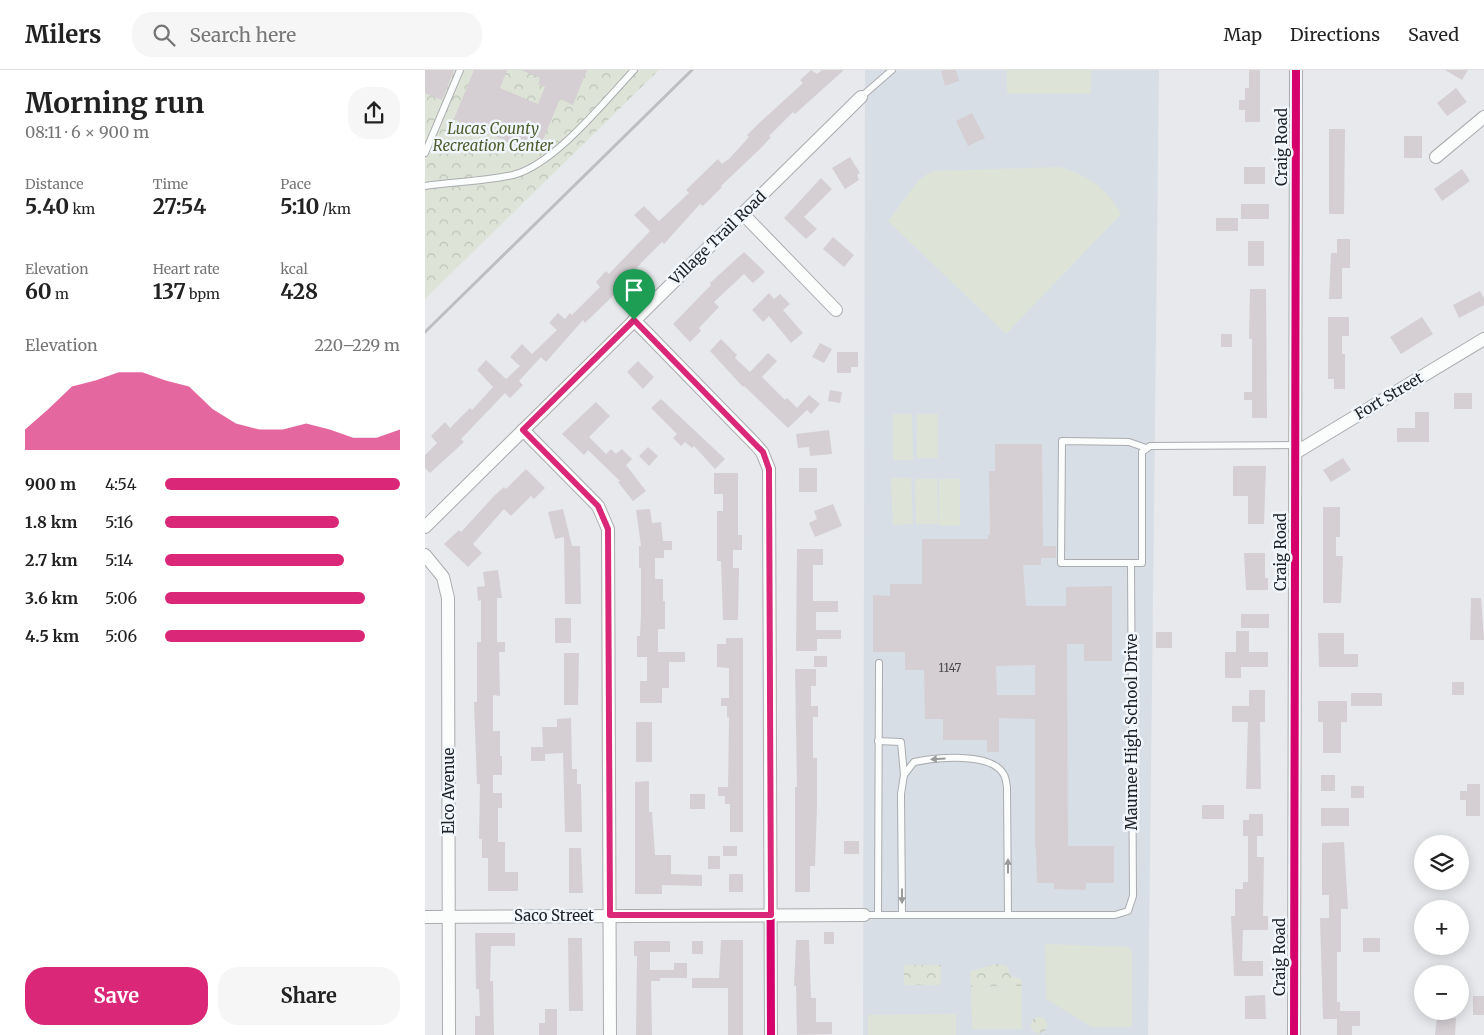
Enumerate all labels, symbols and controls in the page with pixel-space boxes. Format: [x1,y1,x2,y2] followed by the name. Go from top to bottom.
[132,12,482,57] search box
[25,19,102,50] text: Milers
[150,21,178,49] icon: search
[190,23,296,47] text: Search here
[1224,23,1262,46] text: Map
[1290,23,1380,46] text: Directions
[1408,23,1459,46] text: Saved
[25,85,204,121] text: Morning run
[348,87,400,139] button: share
[1272,108,1291,186] street label: Craig Road
[433,119,554,155] park label: Lucas County Recreation Center
[25,122,149,142] text: 08:11 · 6 × 900 m
[25,175,84,193] text: Distance
[153,175,188,193] text: Time
[280,175,311,193] text: Pace
[665,187,770,289] street label: Village Trail Road
[25,193,69,220] text: 5.40
[153,193,206,220] text: 27:54
[280,193,319,220] text: 5:10
[69,200,95,218] text: km
[319,200,351,218] text: /km
[25,260,89,278] text: Elevation
[153,260,220,278] text: Heart rate
[280,260,308,278] text: kcal
[613,269,655,320] pin
[620,276,648,304] icon: arrive
[25,278,52,305] text: 60
[153,278,186,305] text: 137
[280,278,318,305] text: 428
[52,285,69,303] text: m
[186,285,220,303] text: bpm
[25,335,98,355] text: Elevation
[314,335,400,355] text: 220–229 m
[1351,368,1426,423] street label: Fort Street
[25,474,76,494] text: 900 m
[105,474,137,494] text: 4:54
[25,512,77,532] text: 1.8 km
[105,512,133,532] text: 5:16
[1271,513,1290,591] street label: Craig Road
[25,550,78,570] text: 2.7 km
[105,550,133,570] text: 5:14
[25,588,78,608] text: 3.6 km
[105,588,137,608] text: 5:06
[25,626,79,646] text: 4.5 km
[105,626,137,646] text: 5:06
[1122,633,1141,830] street label: Maumee High School Drive
[939,660,962,675] house number: 1147
[439,748,458,834] street label: Elco Avenue
[930,755,946,763] one-way arrow
[1414,835,1469,1020] map controls
[1414,835,1469,890] button: layers
[1004,858,1012,874] one-way arrow
[898,889,906,905] one-way arrow
[1414,900,1469,955] button: +
[514,906,594,925] street label: Saco Street
[1270,918,1289,996] street label: Craig Road
[1414,965,1469,1020] button: −
[25,967,208,1025] button: Save
[218,967,400,1025] button: Share

